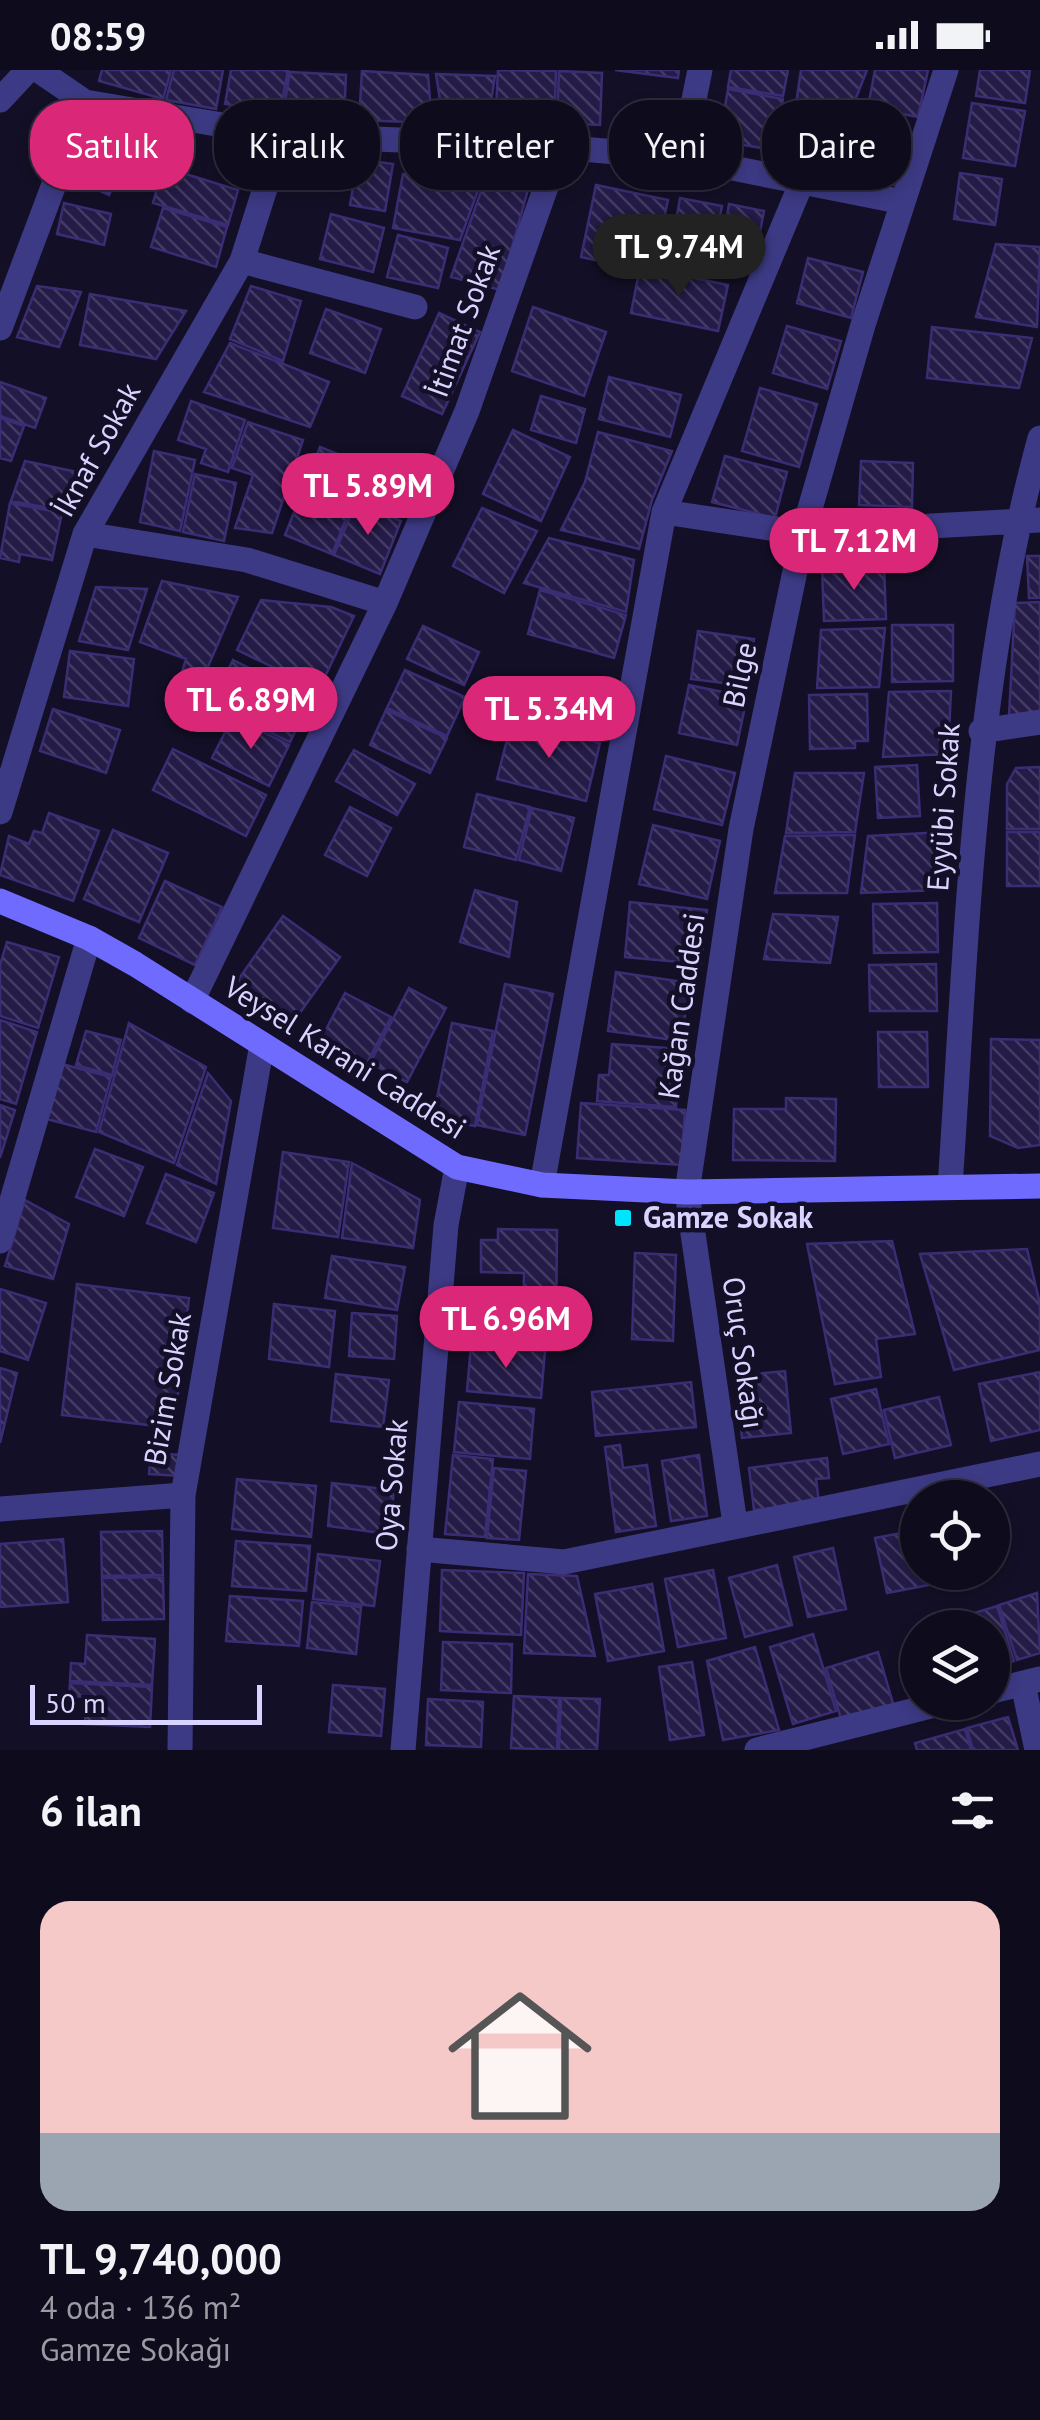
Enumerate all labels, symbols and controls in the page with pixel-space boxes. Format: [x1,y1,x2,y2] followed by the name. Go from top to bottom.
[50,11,146,60] text: 08:59
[30,100,194,190] chip: Satılık
[214,100,380,190] chip: Kiralık
[400,100,589,190] chip: Filtreler
[609,100,742,190] chip: Yeni
[762,100,911,190] chip: Daire
[576,214,782,299] pin: TL 9.74M
[615,225,744,267] text: TL 9.74M
[417,238,508,402] street label: İtimat Sokak
[43,375,149,523] street label: İknaf Sokak
[265,453,471,538] pin: TL 5.89M
[304,464,433,506] text: TL 5.89M
[751,508,957,593] pin: TL 7.12M
[791,519,917,561] text: TL 7.12M
[713,639,764,711] street label: Bilge
[148,667,354,752] pin: TL 6.89M
[446,676,652,761] pin: TL 5.34M
[187,678,316,720] text: TL 6.89M
[485,687,614,729] text: TL 5.34M
[917,721,968,892] street label: Eyyübi Sokak
[648,910,713,1101] street label: Kağan Caddesi
[217,966,474,1147] street label: Veysel Karani Caddesi
[643,1197,813,1236] place label: Gamze Sokak
[612,1207,634,1229] marker: Gamze Sokak
[715,1274,774,1431] street label: Oruç Sokağı
[403,1286,609,1371] pin: TL 6.96M
[442,1297,571,1339] text: TL 6.96M
[134,1308,199,1468] street label: Bizim Sokak
[365,1417,416,1553] street label: Oya Sokak
[900,1480,1010,1720] map controls
[900,1480,1010,1590] button: locate
[900,1610,1010,1720] button: layers
[30,1680,262,1724] scale bar
[45,1684,106,1721] text: 50 m
[40,1783,142,1838] text: 6 ilan
[945,1783,1000,1838] icon: filters
[430,1966,610,2146] icon: home
[40,2231,282,2286] text: TL 9,740,000
[40,2286,241,2328] text: 4 oda · 136 m²
[40,2328,231,2370] text: Gamze Sokağı

